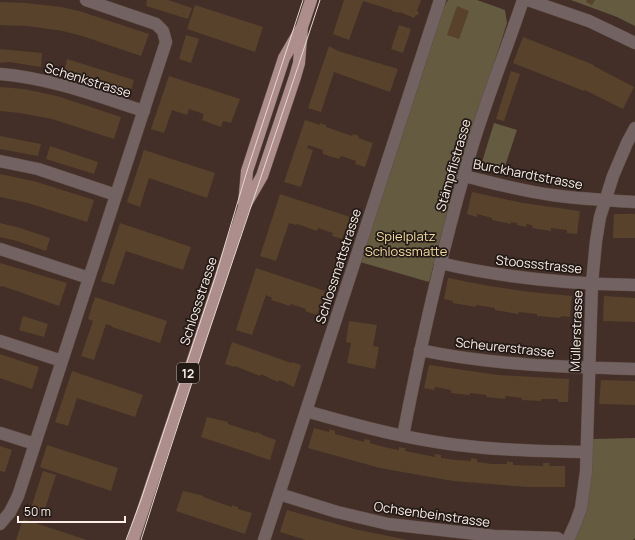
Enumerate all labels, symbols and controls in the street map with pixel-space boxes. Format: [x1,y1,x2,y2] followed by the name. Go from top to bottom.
[43,58,134,102] street label: Schenkstrasse
[431,116,475,213] street label: Stämpflistrasse
[472,155,585,194] street label: Burckhardtstrasse
[311,206,365,326] street label: Schlossmattstrasse
[365,227,448,260] park label: Spielplatz Schlossmatte
[495,251,584,278] street label: Stoossstrasse
[175,254,221,348] street label: Schlossstrasse
[566,289,586,372] street label: Müllerstrasse
[454,333,556,361] street label: Scheurerstrasse
[177,363,199,383] road number: 12
[373,497,492,531] street label: Ochsenbeinstrasse
[18,498,125,524] scale bar
[24,503,51,520] text: 50 m

